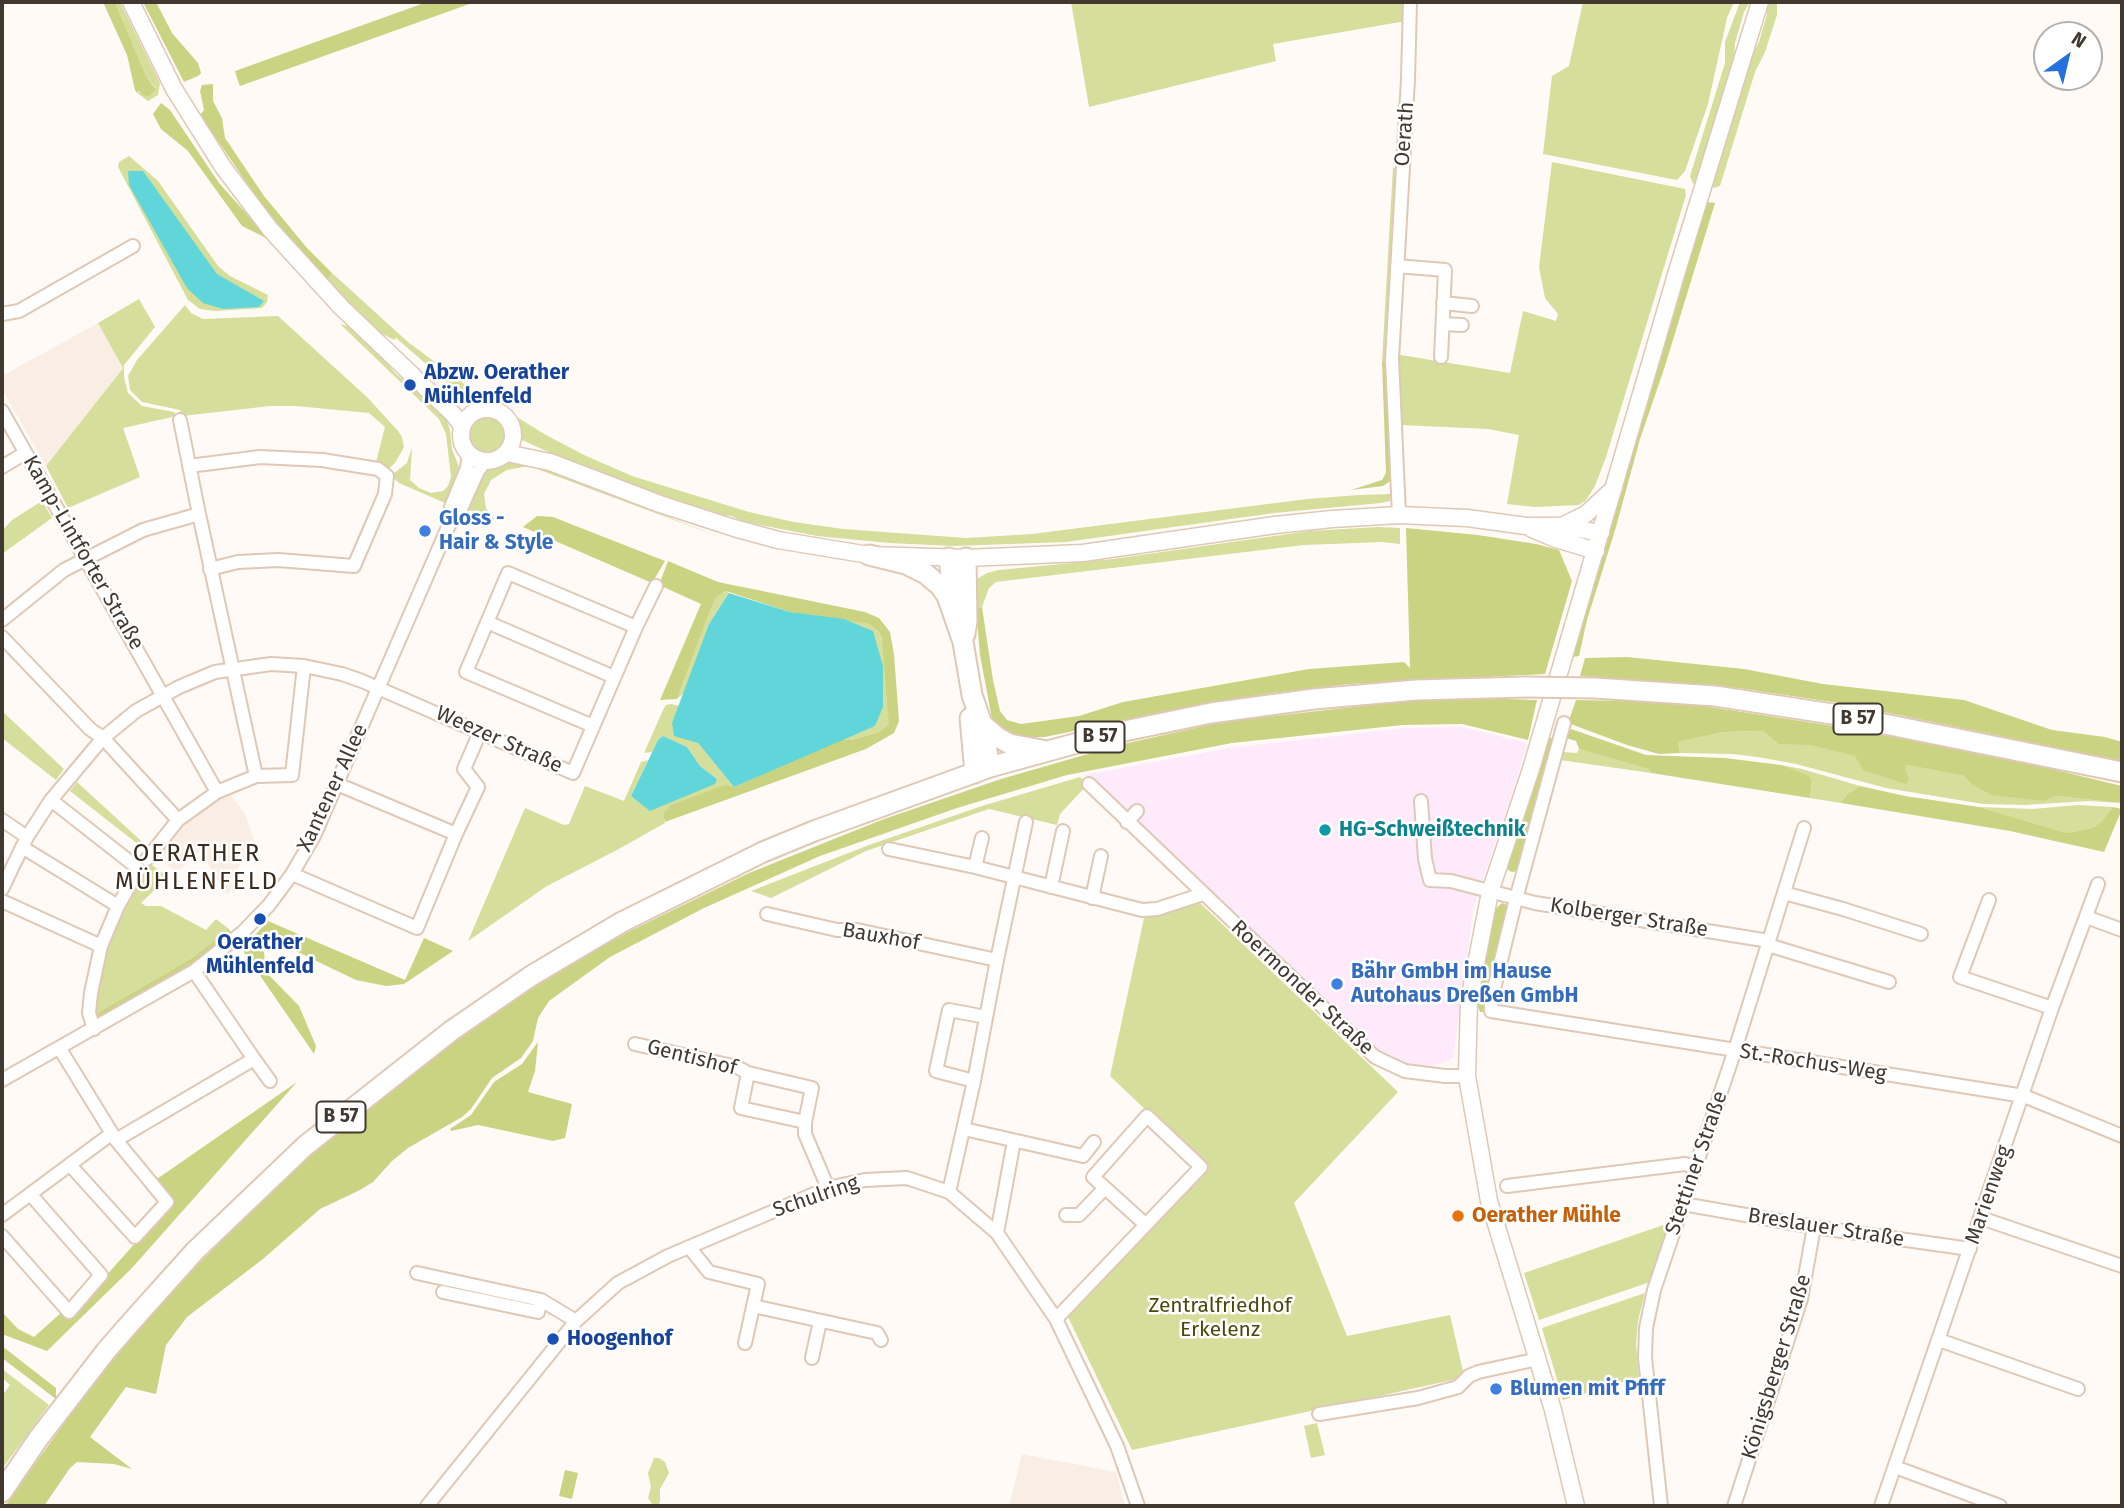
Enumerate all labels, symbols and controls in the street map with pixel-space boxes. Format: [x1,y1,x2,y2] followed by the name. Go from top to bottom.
[2033,21,2103,91] north arrow
[2067,27,2091,53] text: N
[1390,101,1420,167] street label: Oerath
[424,360,569,410] place label: Abzw. Oerather Mühlenfeld
[402,377,418,393] marker: Abzw. Oerather Mühlenfeld
[17,451,149,655] street label: Kamp-Lintforter Straße
[439,506,553,556] place label: Gloss - Hair & Style
[417,523,433,539] marker: Gloss - Hair & Style
[432,701,566,779] street label: Weezer Straße
[1834,704,1882,734] road number: B 57
[292,720,374,856] street label: Xantener Allee
[1076,722,1124,752] road number: B 57
[1339,817,1525,843] place label: HG-Schweißtechnik
[1317,822,1333,838] marker: HG-Schweißtechnik
[116,840,278,896] district label: OERATHER MÜHLENFELD
[1548,893,1710,943] street label: Kolberger Straße
[252,911,268,927] marker: Oerather Mühlenfeld
[1225,915,1379,1061] street label: Roermonder Straße
[840,918,922,956] street label: Bauxhof
[206,930,314,980] place label: Oerather Mühlenfeld
[1351,959,1578,1009] place label: Bähr GmbH im Hause Autohaus Dreßen GmbH
[1329,976,1345,992] marker: Bähr GmbH im Hause Autohaus Dreßen GmbH
[644,1035,740,1081] street label: Gentishof
[1738,1039,1888,1087] street label: St.-Rochus-Weg
[1661,1088,1733,1238] street label: Stettiner Straße
[316,1102,366,1133] road number: B 57
[1960,1142,2018,1248] street label: Marienweg
[770,1171,862,1223] street label: Schulring
[1472,1203,1621,1229] place label: Oerather Mühle
[1746,1203,1906,1253] street label: Breslauer Straße
[1450,1208,1466,1224] marker: Oerather Mühle
[1737,1271,1817,1463] street label: Königsberger Straße
[1148,1293,1292,1343] park label: Zentralfriedhof Erkelenz
[567,1326,672,1352] place label: Hoogenhof
[545,1331,561,1347] marker: Hoogenhof
[1510,1376,1664,1402] place label: Blumen mit Pfiff
[1488,1381,1504,1397] marker: Blumen mit Pfiff

